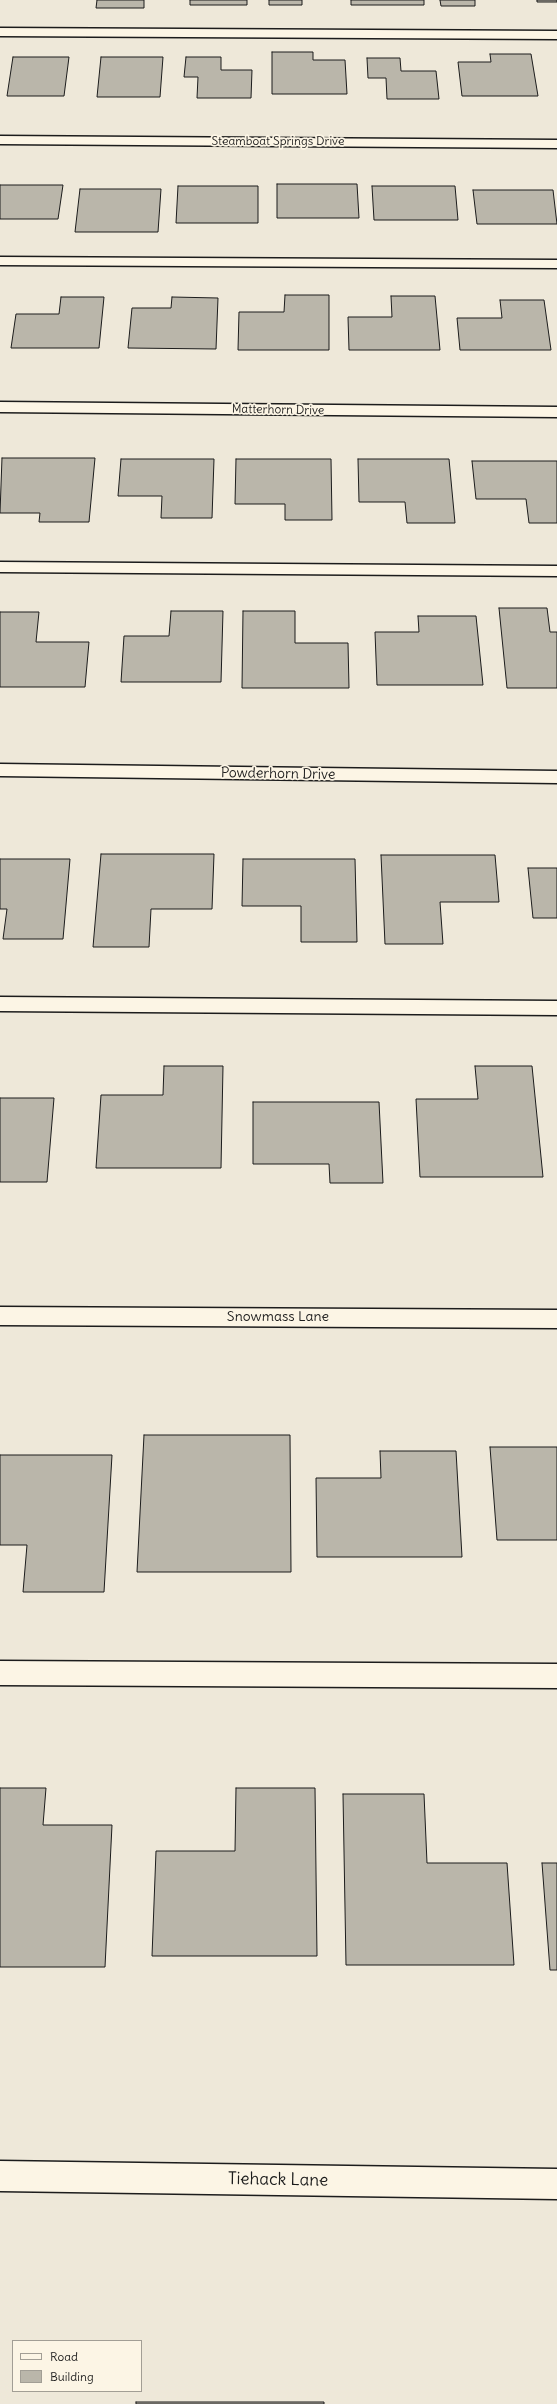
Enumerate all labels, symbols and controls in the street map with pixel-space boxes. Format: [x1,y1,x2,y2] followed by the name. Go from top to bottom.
[212,135,344,149] street label: Steamboat Springs Drive
[232,402,324,418] street label: Matterhorn Drive
[221,765,335,783] street label: Powderhorn Drive
[227,1309,329,1325] street label: Snowmass Lane
[228,2169,328,2191] street label: Tiehack Lane
[12,2340,142,2392] legend
[50,2349,78,2364] text: Road
[50,2369,94,2384] text: Building

